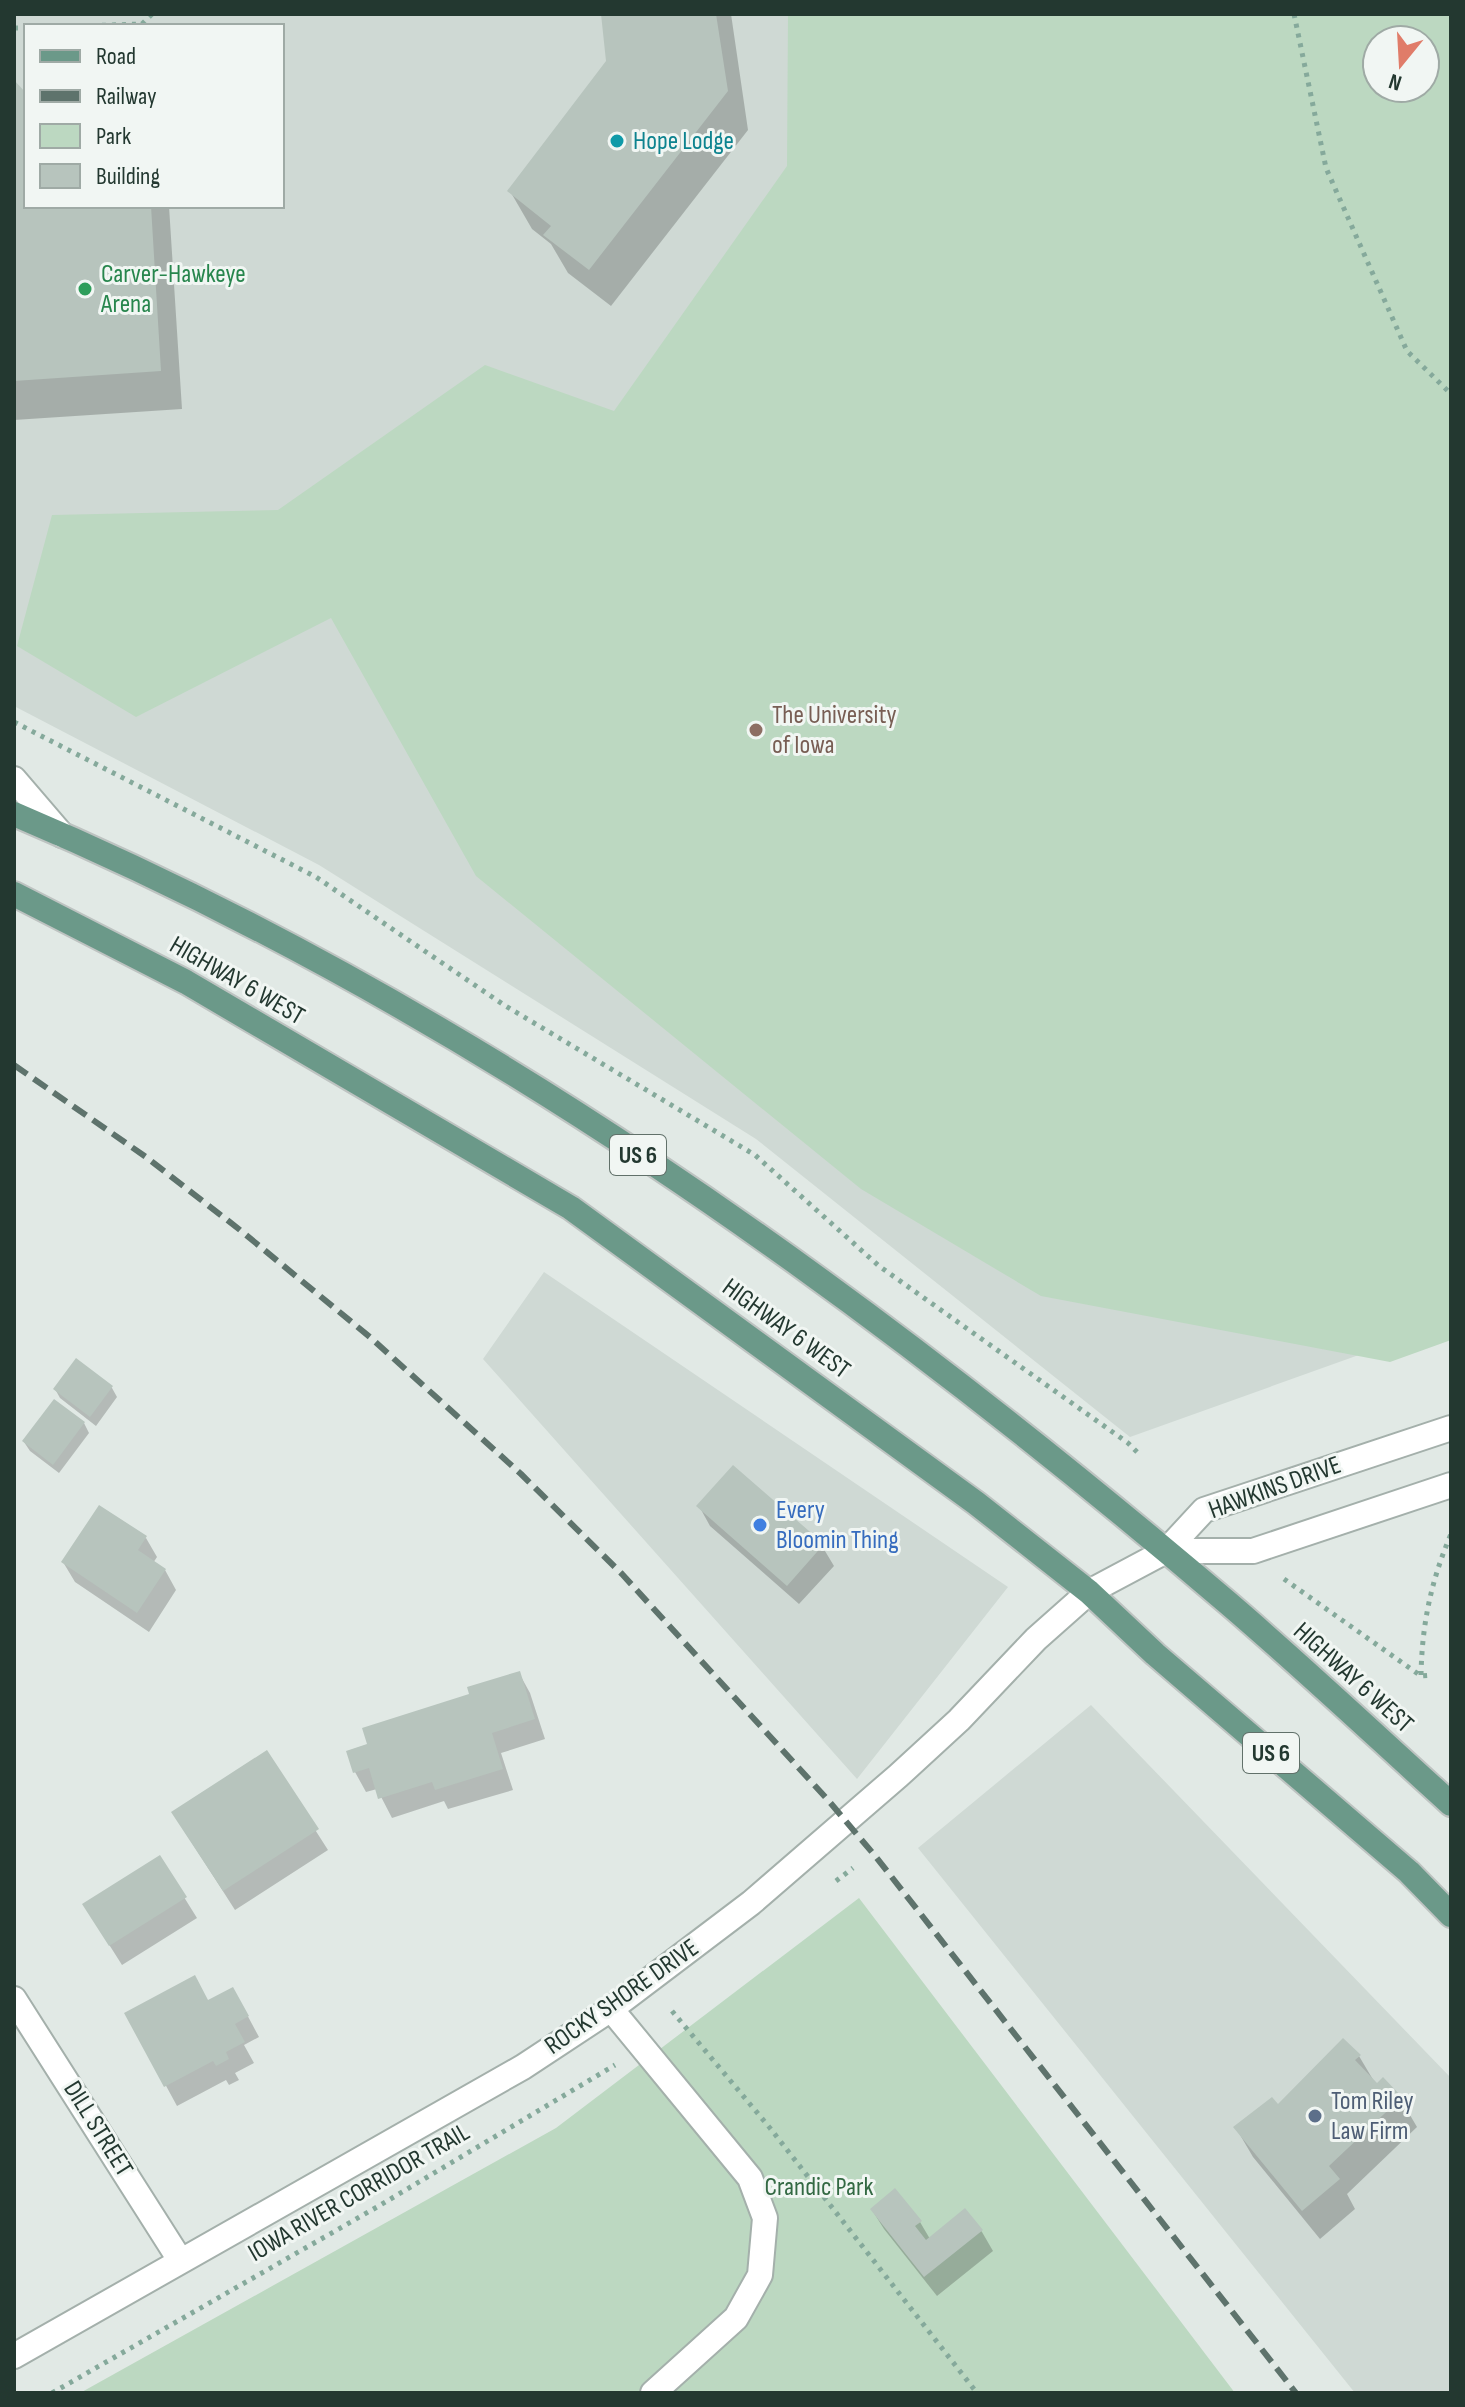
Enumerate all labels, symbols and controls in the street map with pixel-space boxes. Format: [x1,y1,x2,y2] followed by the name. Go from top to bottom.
[24,24,284,208] legend
[1361,24,1441,104] north arrow
[96,42,136,71] text: Road
[1386,67,1405,96] text: N
[96,82,156,111] text: Railway
[96,122,131,151] text: Park
[633,126,734,157] place label: Hope Lodge
[608,132,626,150] marker: Hope Lodge
[96,162,160,191] text: Building
[100,259,246,320] place label: Carver-Hawkeye Arena
[76,280,94,298] marker: Carver-Hawkeye Arena
[772,700,896,761] place label: The University of Iowa
[747,721,765,739] marker: The University of Iowa
[164,930,310,1032] street label: HIGHWAY 6 WEST
[610,1135,666,1175] road number: US 6
[716,1272,856,1386] street label: HIGHWAY 6 WEST
[1205,1450,1345,1526] street label: HAWKINS DRIVE
[776,1495,899,1556] place label: Every Bloomin Thing
[751,1516,769,1534] marker: Every Bloomin Thing
[1287,1616,1419,1740] street label: HIGHWAY 6 WEST
[1243,1733,1299,1773] road number: US 6
[539,1933,705,2061] street label: ROCKY SHORE DRIVE
[57,2075,139,2183] street label: DILL STREET
[1331,2086,1413,2147] place label: Tom Riley Law Firm
[1306,2107,1324,2125] marker: Tom Riley Law Firm
[243,2117,475,2269] street label: IOWA RIVER CORRIDOR TRAIL
[765,2172,874,2203] park label: Crandic Park

